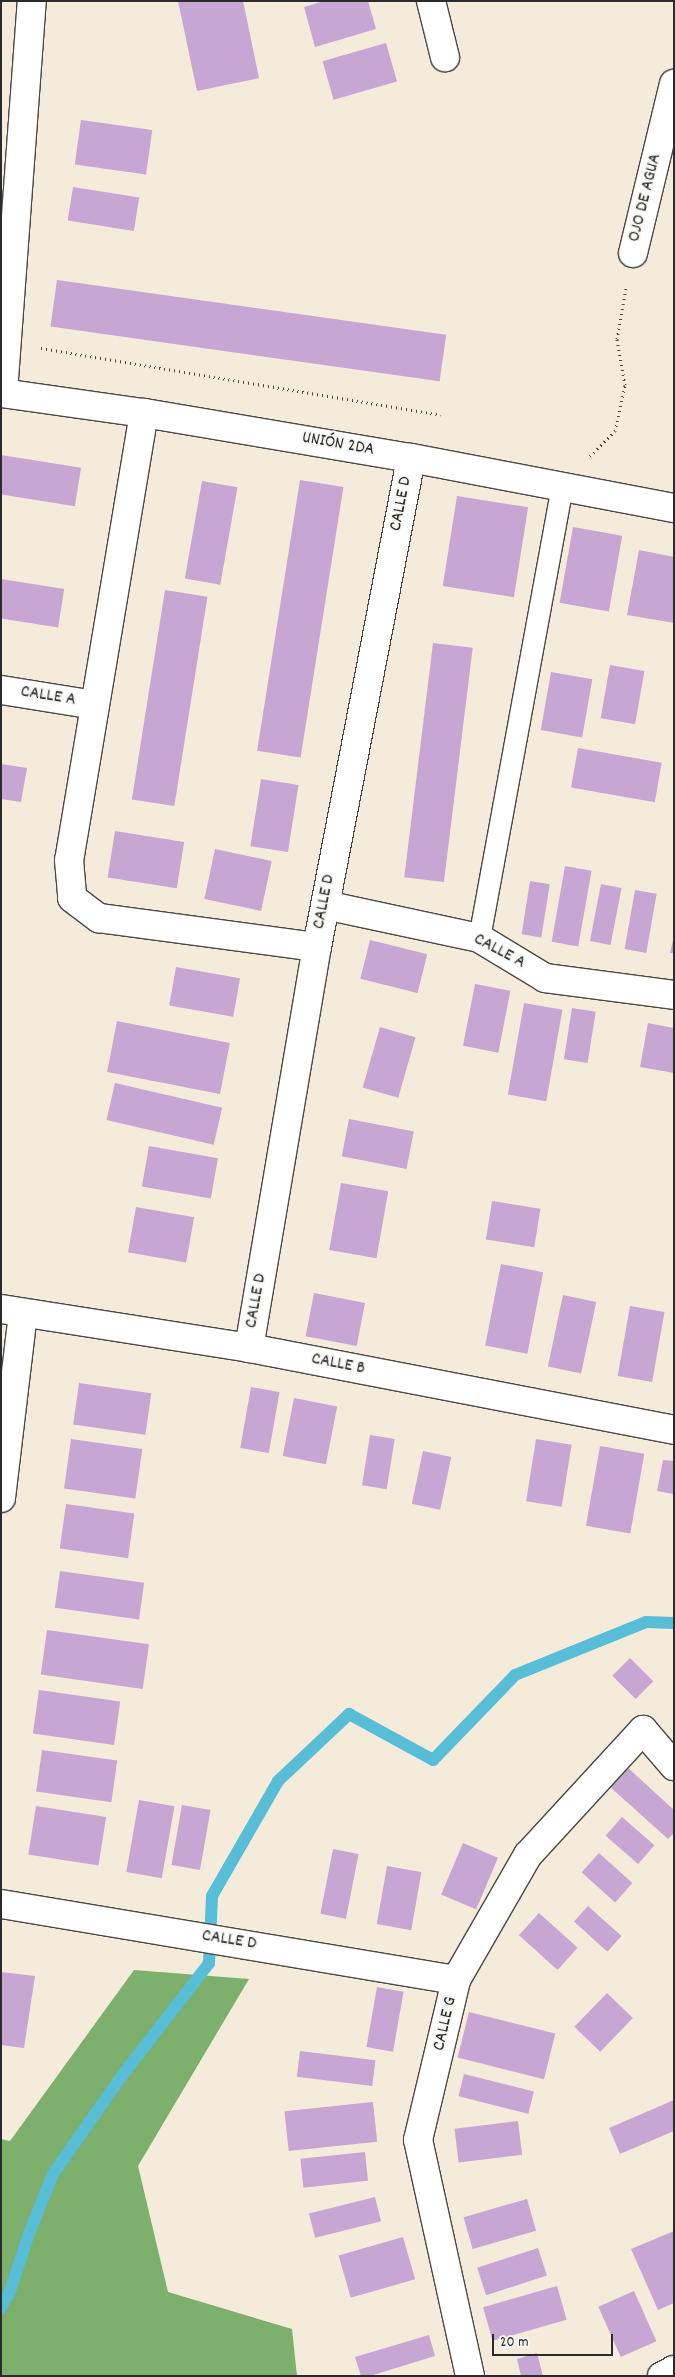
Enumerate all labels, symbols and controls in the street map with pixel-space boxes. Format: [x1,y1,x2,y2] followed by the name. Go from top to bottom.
[625,152,667,244] street label: OJO DE AGUA
[300,428,376,462] street label: UNIÓN 2DA
[386,475,418,533] street label: CALLE D
[19,682,77,712] street label: CALLE A
[309,873,341,931] street label: CALLE D
[469,929,529,975] street label: CALLE A
[242,1272,272,1330] street label: CALLE D
[309,1349,367,1381] street label: CALLE B
[200,1926,258,1956] street label: CALLE D
[429,1995,463,2053] street label: CALLE G
[495,2324,616,2356] scale bar
[500,2332,528,2354] text: 20 m

